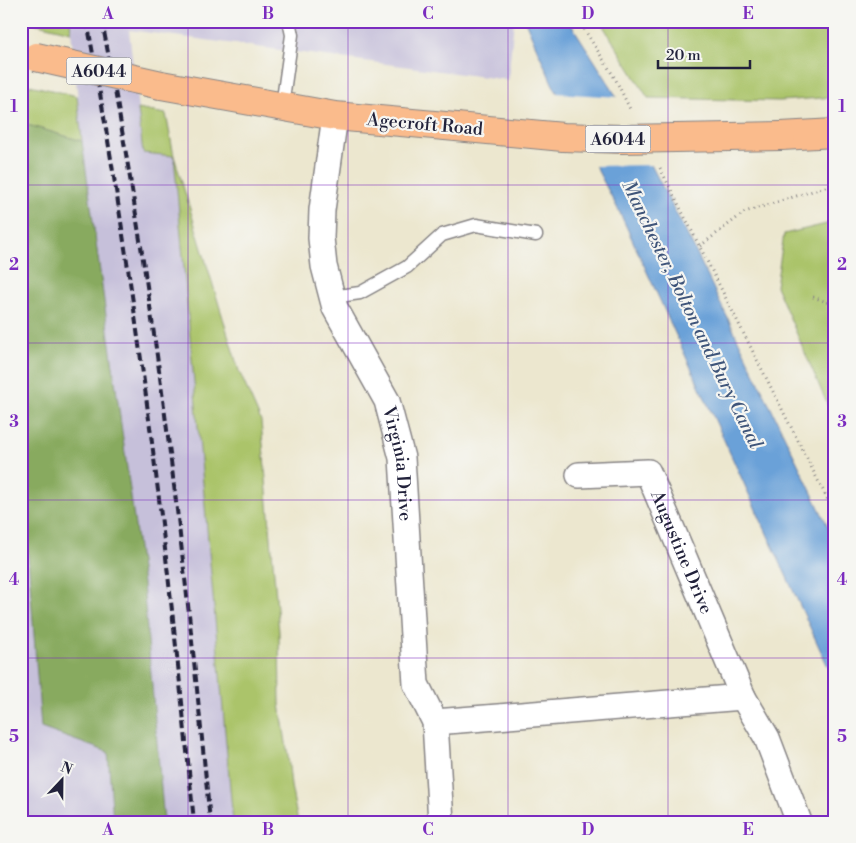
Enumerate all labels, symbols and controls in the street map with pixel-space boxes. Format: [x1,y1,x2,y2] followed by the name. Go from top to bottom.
[101,4,114,24] text: A
[262,4,274,24] text: B
[422,4,434,24] text: C
[582,4,595,24] text: D
[742,4,754,24] text: E
[658,38,751,70] scale bar
[666,46,701,65] text: 20 m
[66,58,132,84] road number: A6044
[10,97,18,117] text: 1
[838,97,846,117] text: 1
[365,108,485,141] street label: Agecroft Road
[586,126,650,152] road number: A6044
[616,176,768,453] water label: Manchester, Bolton and Bury Canal
[9,255,19,275] text: 2
[837,255,847,275] text: 2
[377,403,417,522] street label: Virginia Drive
[9,412,19,432] text: 3
[837,412,847,432] text: 3
[645,486,718,617] street label: Augustine Drive
[9,570,20,590] text: 4
[837,570,848,590] text: 4
[9,727,19,747] text: 5
[837,727,847,747] text: 5
[38,756,88,806] north arrow
[58,758,75,779] text: N
[101,820,114,840] text: A
[262,820,274,840] text: B
[422,820,434,840] text: C
[582,820,595,840] text: D
[742,820,754,840] text: E

